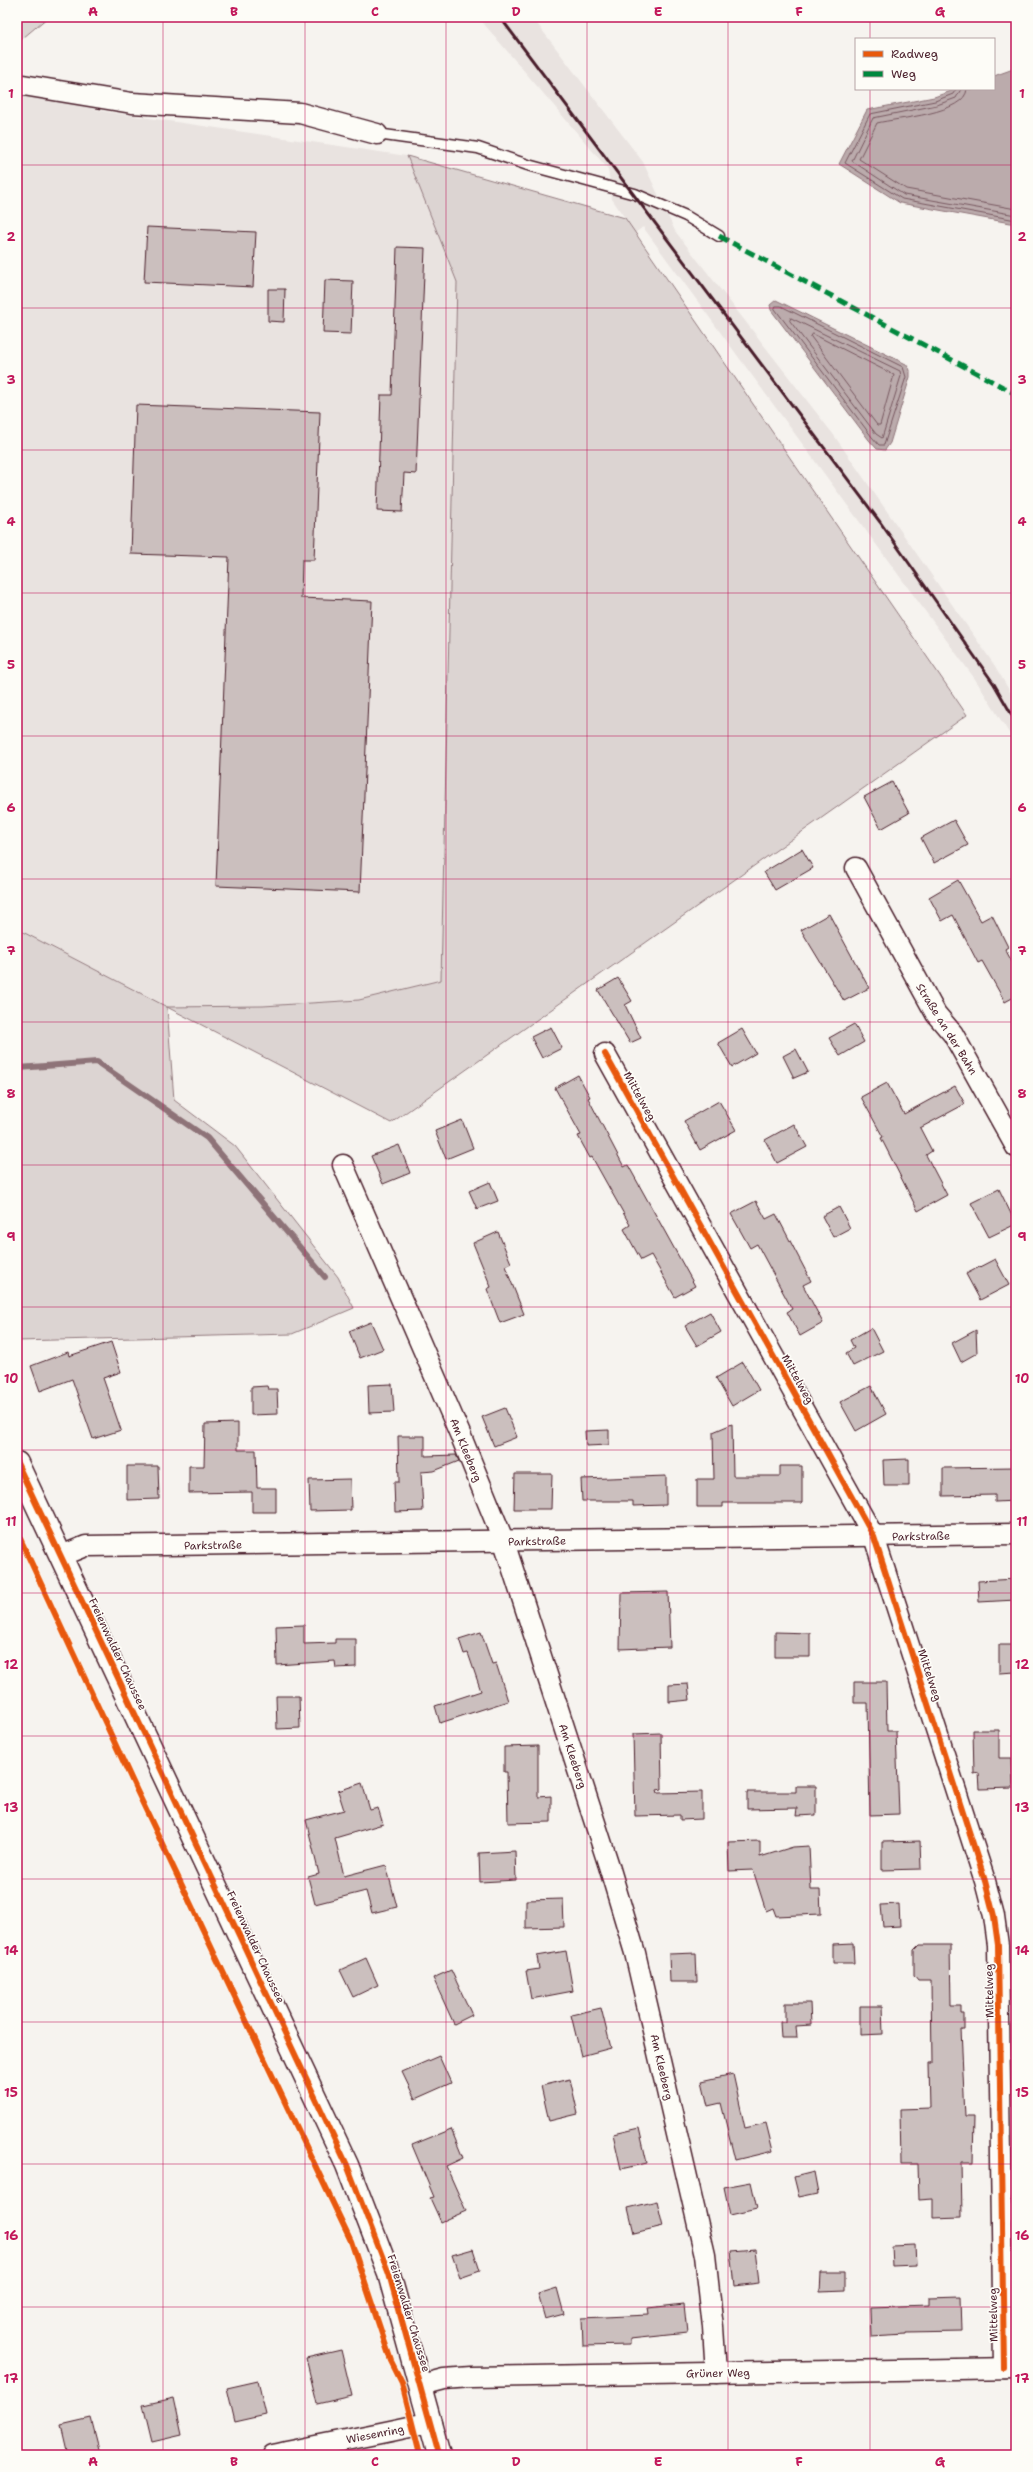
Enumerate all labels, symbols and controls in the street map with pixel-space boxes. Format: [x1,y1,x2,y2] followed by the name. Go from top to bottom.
[88,3,98,20] text: A
[230,3,238,20] text: B
[371,3,379,20] text: C
[511,3,521,20] text: D
[654,3,663,20] text: E
[795,3,803,20] text: F
[935,3,946,20] text: G
[855,38,995,90] legend
[891,46,938,62] text: Radweg
[891,66,916,82] text: Weg
[8,85,14,102] text: 1
[1019,85,1025,102] text: 1
[6,228,16,245] text: 2
[1017,228,1027,245] text: 2
[6,371,16,388] text: 3
[1017,371,1027,388] text: 3
[6,513,16,530] text: 4
[1017,513,1027,530] text: 4
[7,656,15,673] text: 5
[1018,656,1026,673] text: 5
[6,799,16,816] text: 6
[1017,799,1027,816] text: 6
[6,942,16,959] text: 7
[1017,942,1027,959] text: 7
[912,981,981,1078] street label: Straße an der Bahn
[620,1069,659,1124] street label: Mittelweg
[6,1085,16,1102] text: 8
[1017,1085,1027,1102] text: 8
[6,1228,16,1245] text: 9
[1017,1228,1027,1245] text: 9
[778,1352,817,1407] street label: Mittelweg
[4,1370,18,1387] text: 10
[1015,1370,1029,1387] text: 10
[446,1416,485,1484] street label: Am Kleeberg
[5,1513,17,1530] text: 11
[1016,1513,1028,1530] text: 11
[892,1528,950,1545] street label: Parkstraße
[508,1533,566,1550] street label: Parkstraße
[184,1537,242,1554] street label: Parkstraße
[85,1596,150,1713] street label: Freienwalder Chaussee
[914,1647,945,1703] street label: Mittelweg
[4,1656,18,1673] text: 12
[1015,1656,1029,1673] text: 12
[555,1722,590,1791] street label: Am Kleeberg
[4,1799,18,1816] text: 13
[1015,1799,1029,1816] text: 13
[223,1889,288,2006] street label: Freienwalder Chaussee
[4,1942,18,1959] text: 14
[1015,1942,1029,1959] text: 14
[982,1964,997,2018] street label: Mittelweg
[647,2033,676,2102] street label: Am Kleeberg
[4,2084,18,2101] text: 15
[1015,2084,1029,2101] text: 15
[4,2227,18,2244] text: 16
[1015,2227,1029,2244] text: 16
[383,2253,434,2374] street label: Freienwalder Chaussee
[986,2288,1001,2342] street label: Mittelweg
[686,2365,750,2382] street label: Grüner Weg
[4,2370,18,2387] text: 17
[1015,2370,1029,2387] text: 17
[345,2421,406,2447] street label: Wiesenring
[88,2453,98,2470] text: A
[230,2453,238,2470] text: B
[371,2453,379,2470] text: C
[511,2453,521,2470] text: D
[654,2453,663,2470] text: E
[795,2453,803,2470] text: F
[935,2453,946,2470] text: G

